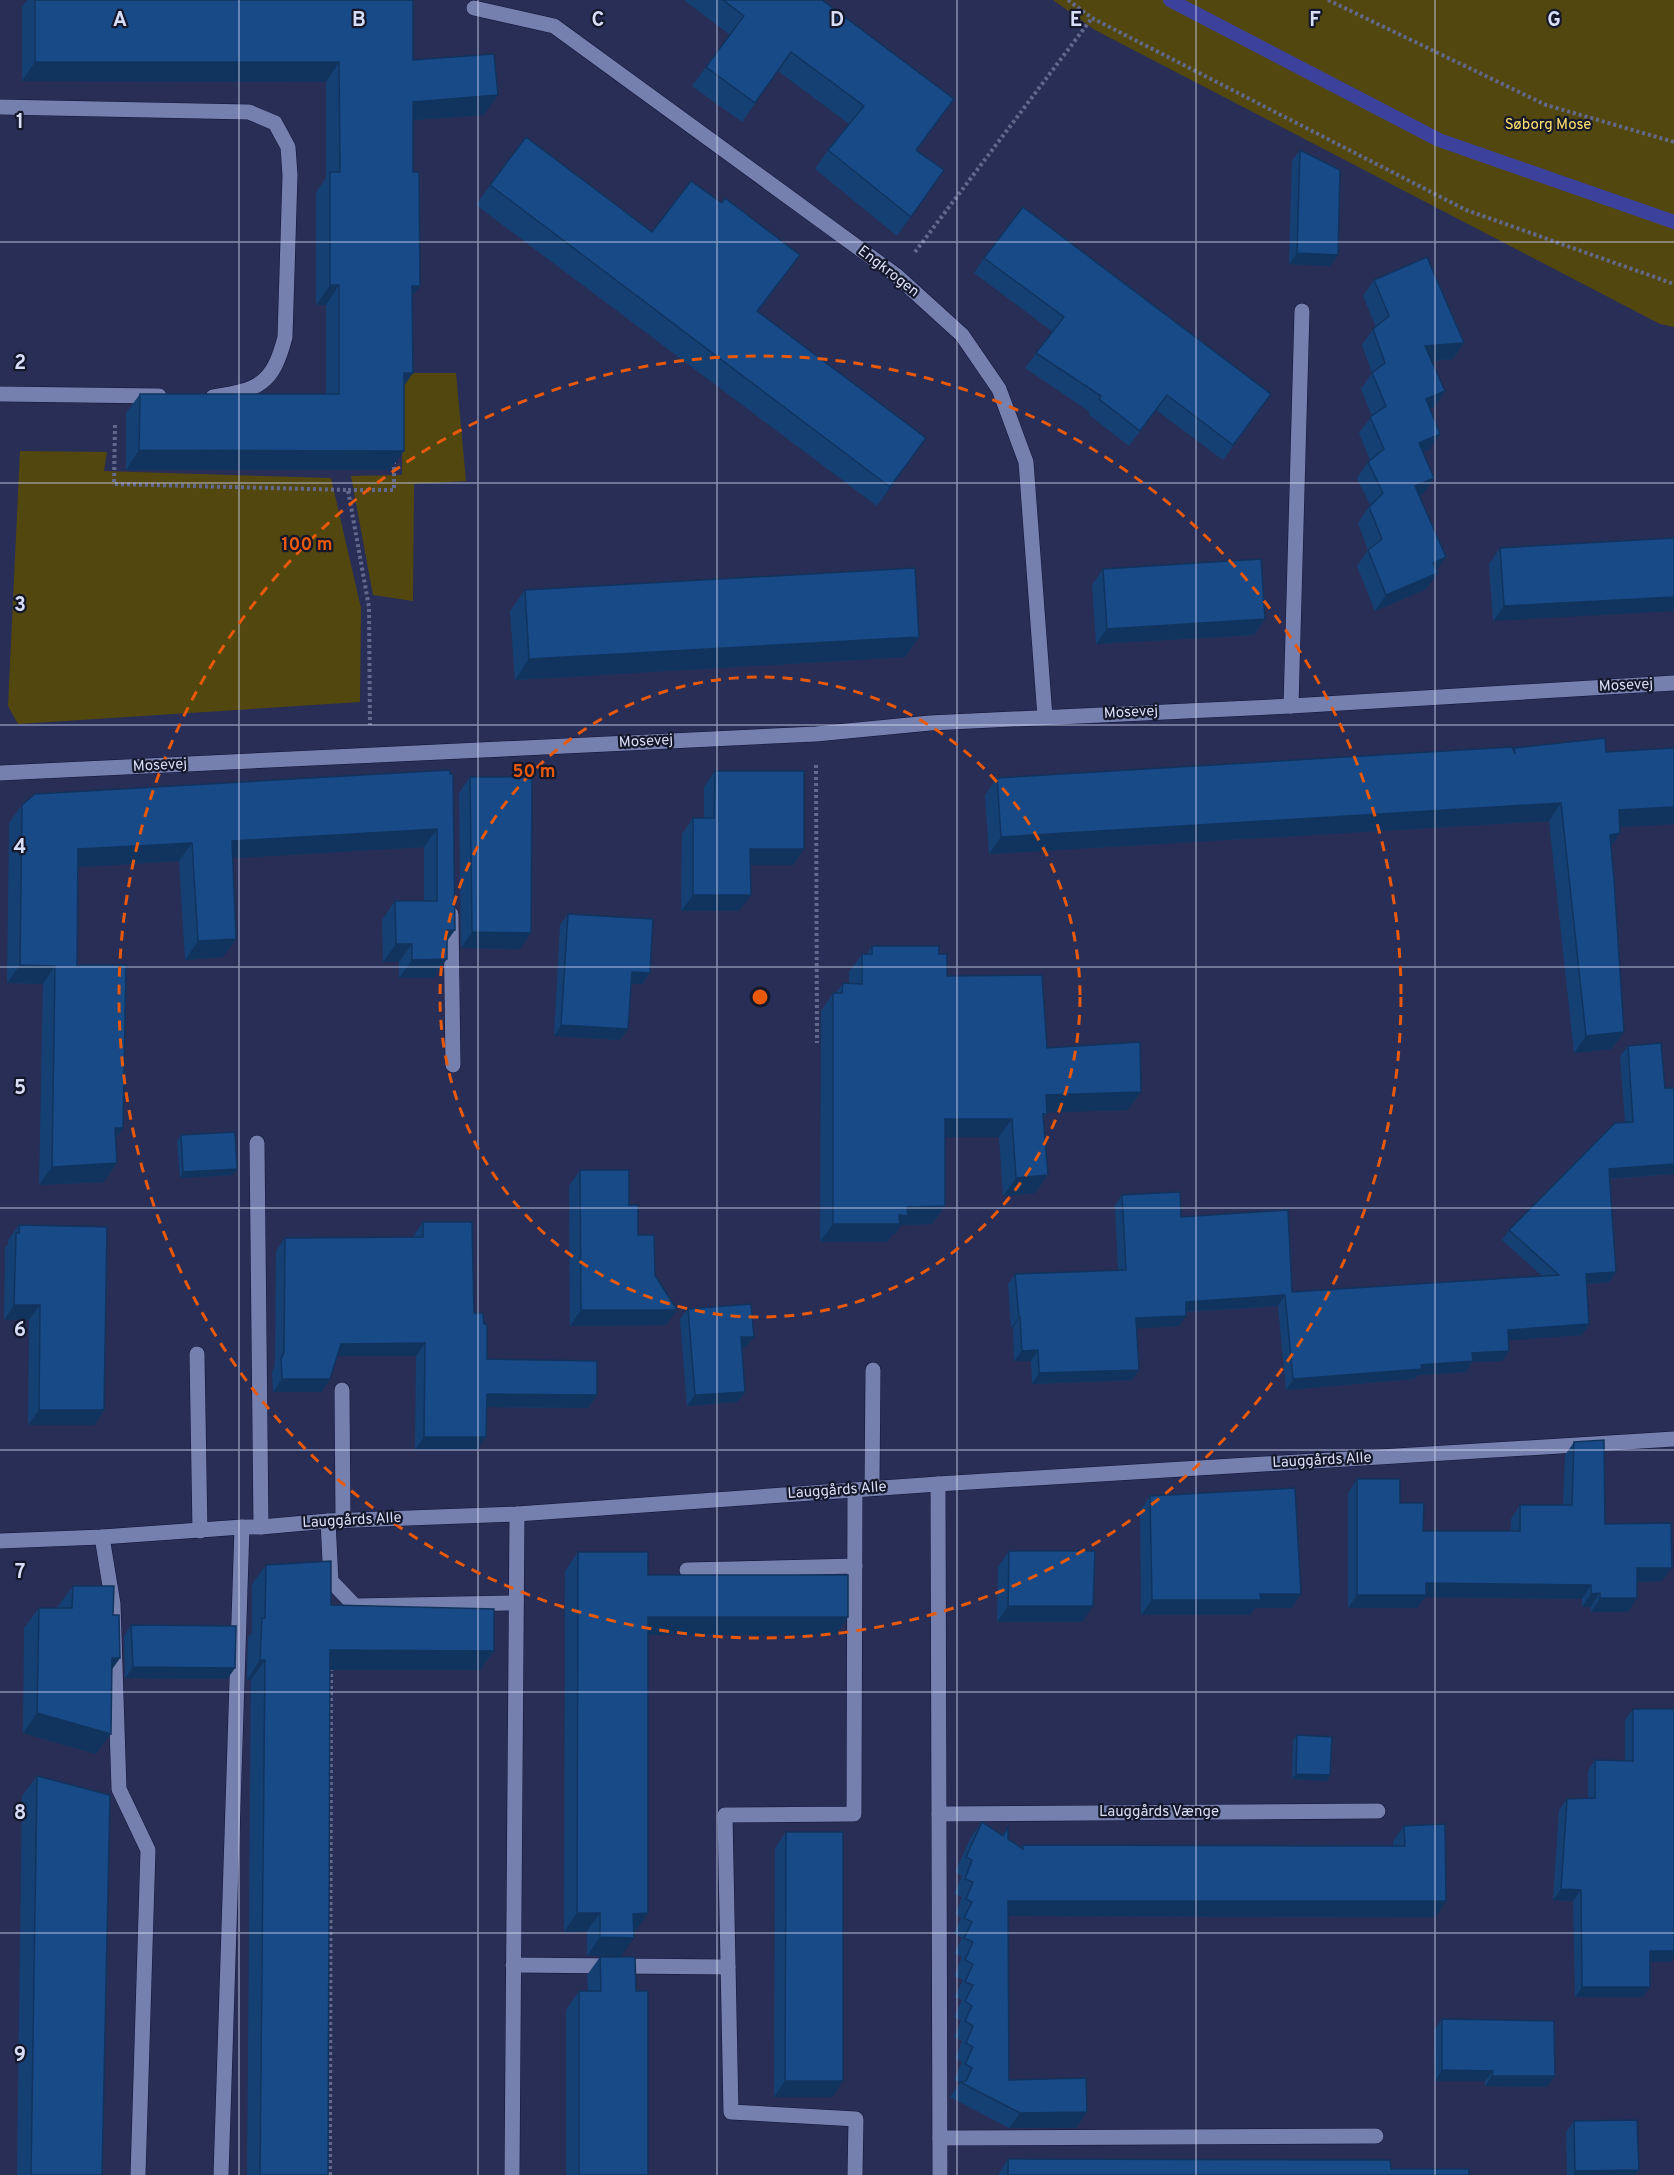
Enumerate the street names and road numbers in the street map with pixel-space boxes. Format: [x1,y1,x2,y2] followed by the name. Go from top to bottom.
[853,242,923,302] street label: Engkrogen
[1598,675,1654,697] street label: Mosevej
[1103,702,1159,724] street label: Mosevej
[618,731,674,753] street label: Mosevej
[132,755,188,777] street label: Mosevej
[1272,1449,1372,1473] street label: Lauggårds Alle
[787,1478,887,1504] street label: Lauggårds Alle
[302,1509,402,1533] street label: Lauggårds Alle
[1099,1803,1219,1822] street label: Lauggårds Vænge

